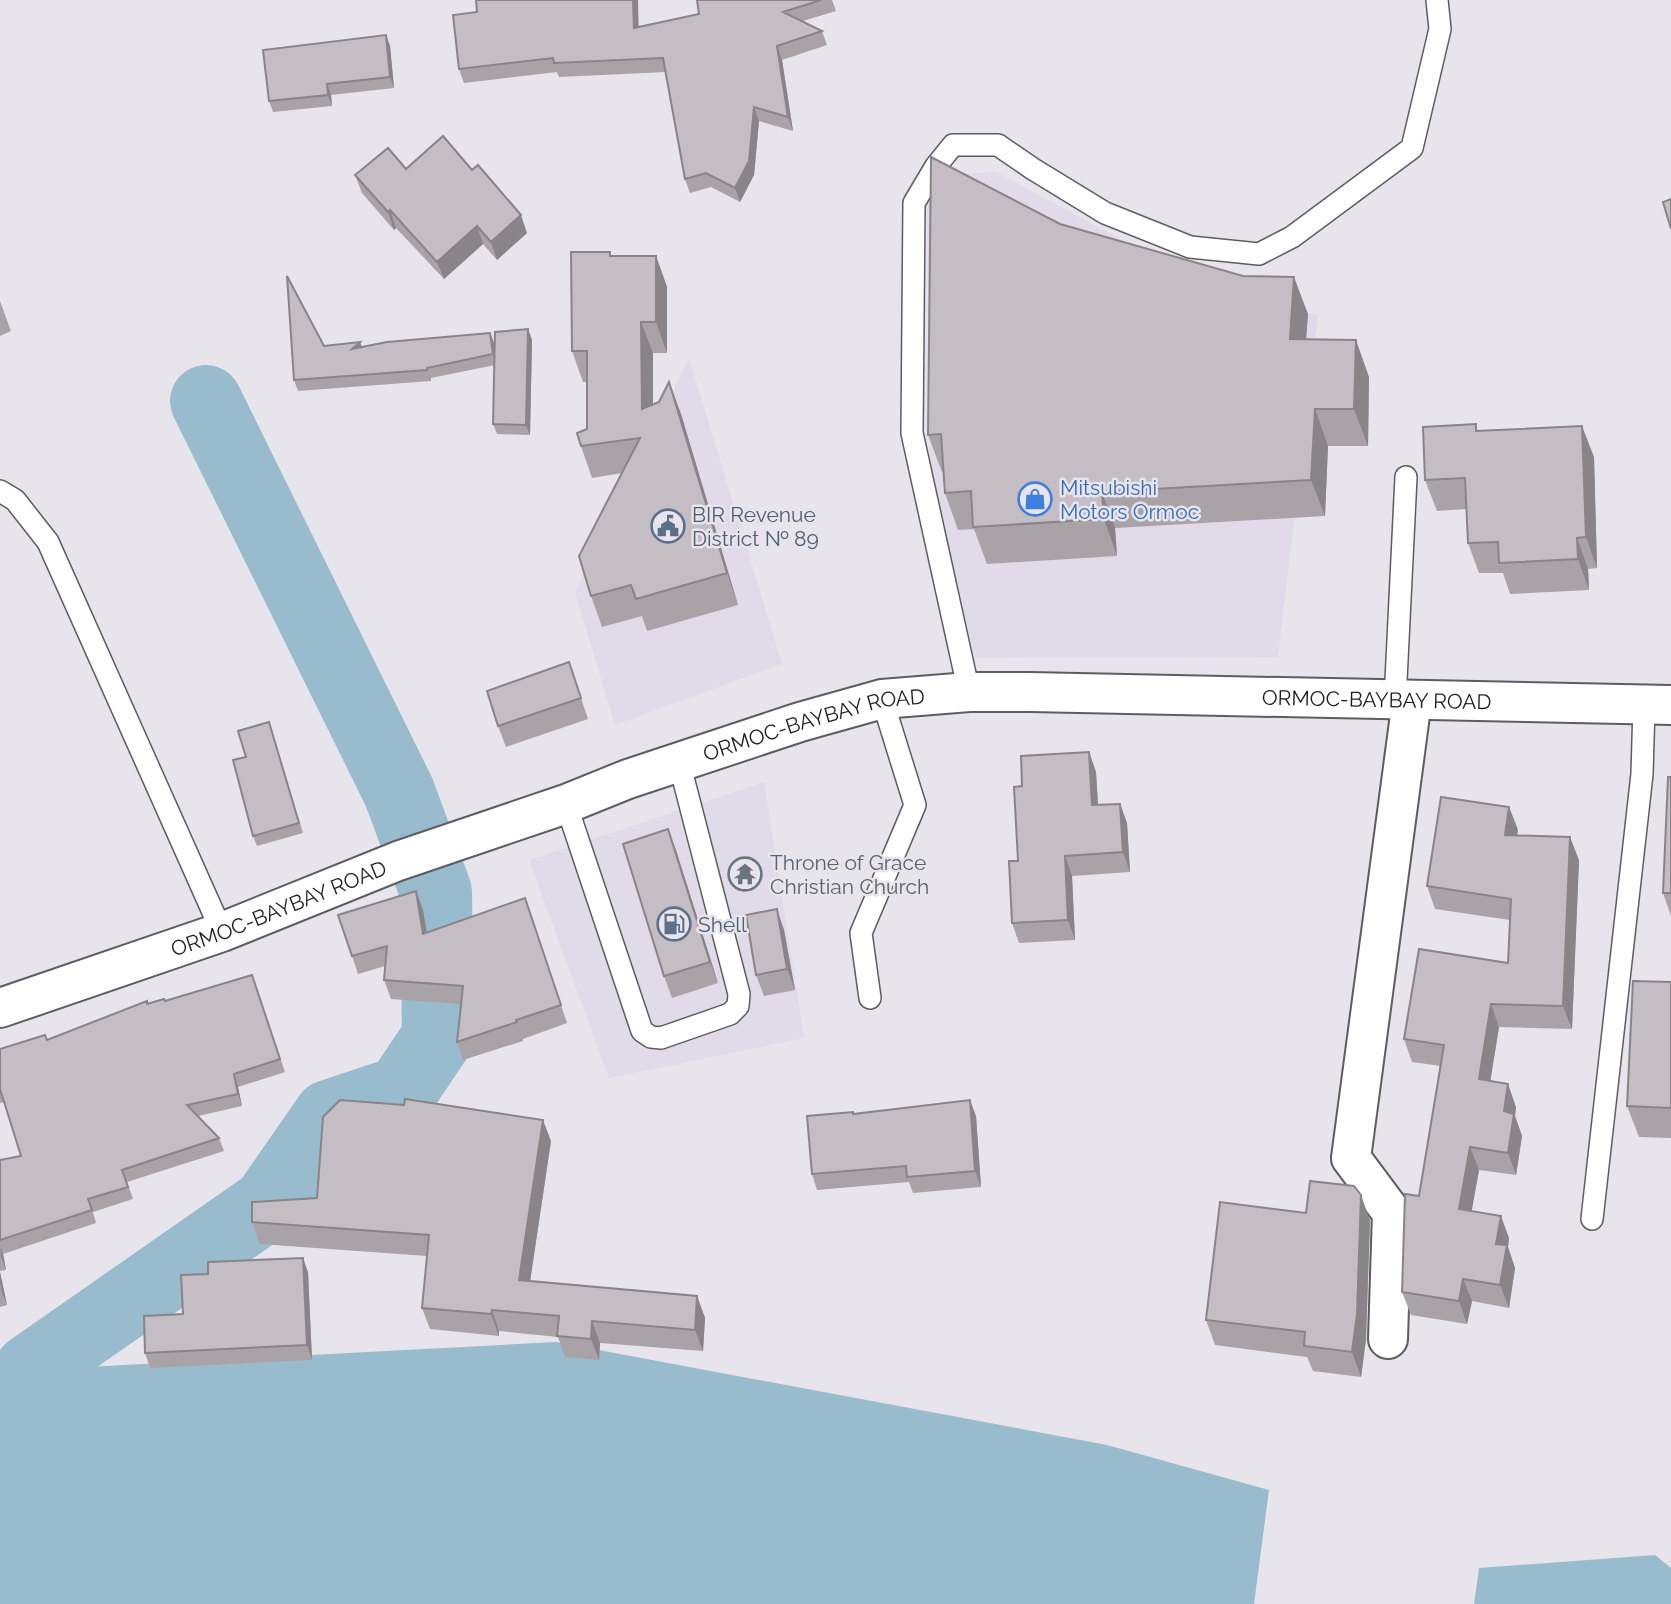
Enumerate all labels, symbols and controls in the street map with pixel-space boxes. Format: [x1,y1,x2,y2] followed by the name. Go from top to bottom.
[1060,475,1199,524] place label: Mitsubishi Motors Ormoc
[1016,480,1054,518] shop icon: Mitsubishi Motors Ormoc
[692,502,819,551] place label: BIR Revenue District № 89
[649,507,687,545] public building icon: BIR Revenue District № 89
[700,683,926,766] street label: ORMOC-BAYBAY ROAD
[1262,684,1492,714] street label: ORMOC-BAYBAY ROAD
[770,850,929,899] place label: Throne of Grace Christian Church
[167,855,390,961] street label: ORMOC-BAYBAY ROAD
[726,855,764,893] temple icon: Throne of Grace Christian Church
[655,905,693,943] fuel station icon: Shell
[698,912,747,937] place label: Shell

